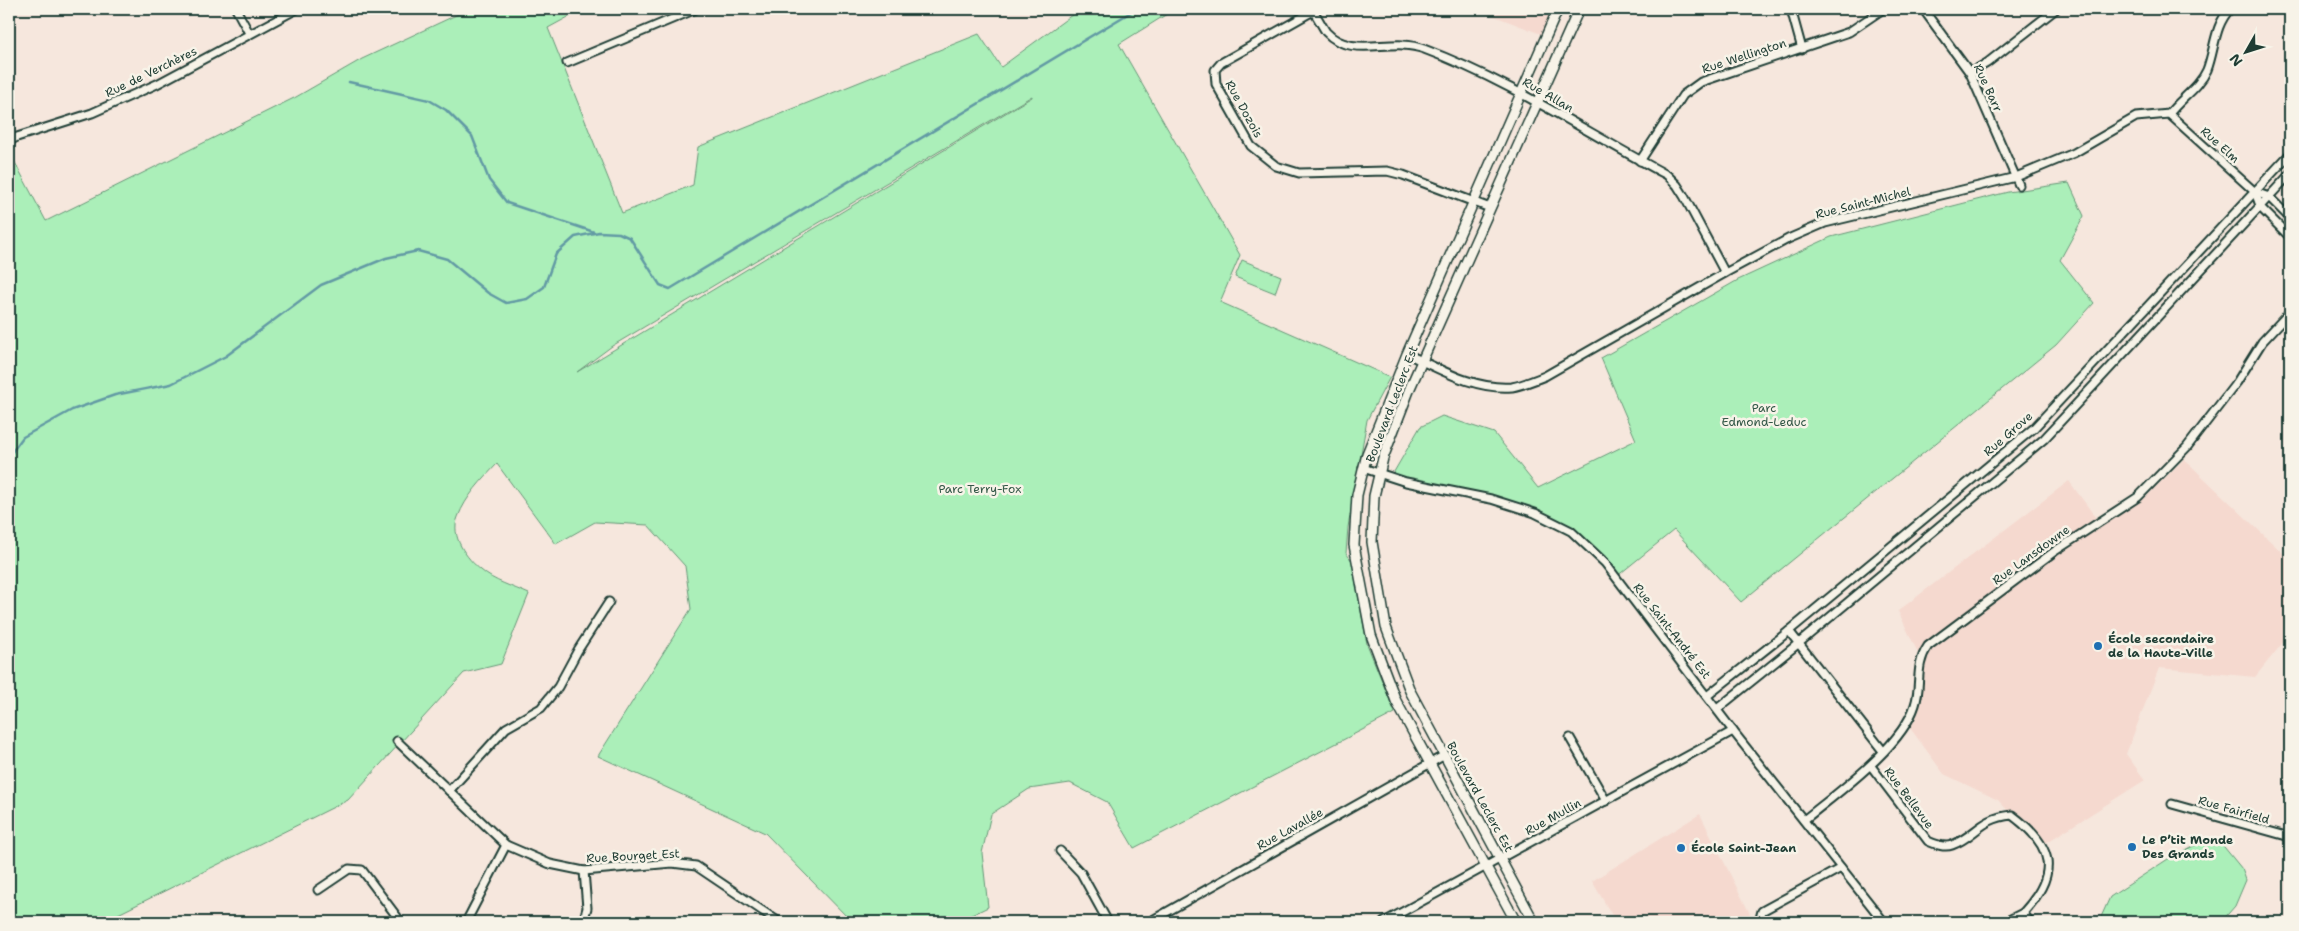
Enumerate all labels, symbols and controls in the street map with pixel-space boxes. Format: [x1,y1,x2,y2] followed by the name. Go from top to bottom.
[2222,28,2272,78] north arrow
[1700,35,1788,77] street label: Rue Wellington
[103,43,200,101] street label: Rue de Verchères
[2225,50,2246,70] text: N
[1970,62,2006,115] street label: Rue Barr
[1520,74,1576,116] street label: Rue Allan
[1222,77,1266,141] street label: Rue Dozois
[2197,123,2243,167] street label: Rue Elm
[1814,183,1913,223] street label: Rue Saint-Michel
[1362,343,1422,465] street label: Boulevard Leclerc Est
[1721,400,1807,430] park label: Parc Edmond-Leduc
[1980,408,2036,460] street label: Rue Grove
[938,481,1022,497] park label: Parc Terry-Fox
[1989,521,2073,588] street label: Rue Lansdowne
[1630,580,1714,682] street label: Rue Saint-André Est
[2108,631,2214,661] place label: École secondaire de la Haute-Ville
[2092,640,2104,652] marker: École secondaire de la Haute-Ville
[1443,739,1517,855] street label: Boulevard Leclerc Est
[1881,764,1938,832] street label: Rue Bellevue
[2197,792,2272,828] street label: Rue Fairfield
[1522,795,1584,839] street label: Rue Mullin
[1254,804,1326,854] street label: Rue Lavallée
[2142,832,2233,862] place label: Le P’tit Monde Des Grands
[1691,840,1796,856] place label: École Saint-Jean
[2126,841,2138,853] marker: Le P’tit Monde Des Grands
[1675,842,1687,854] marker: École Saint-Jean
[586,846,680,866] street label: Rue Bourget Est

